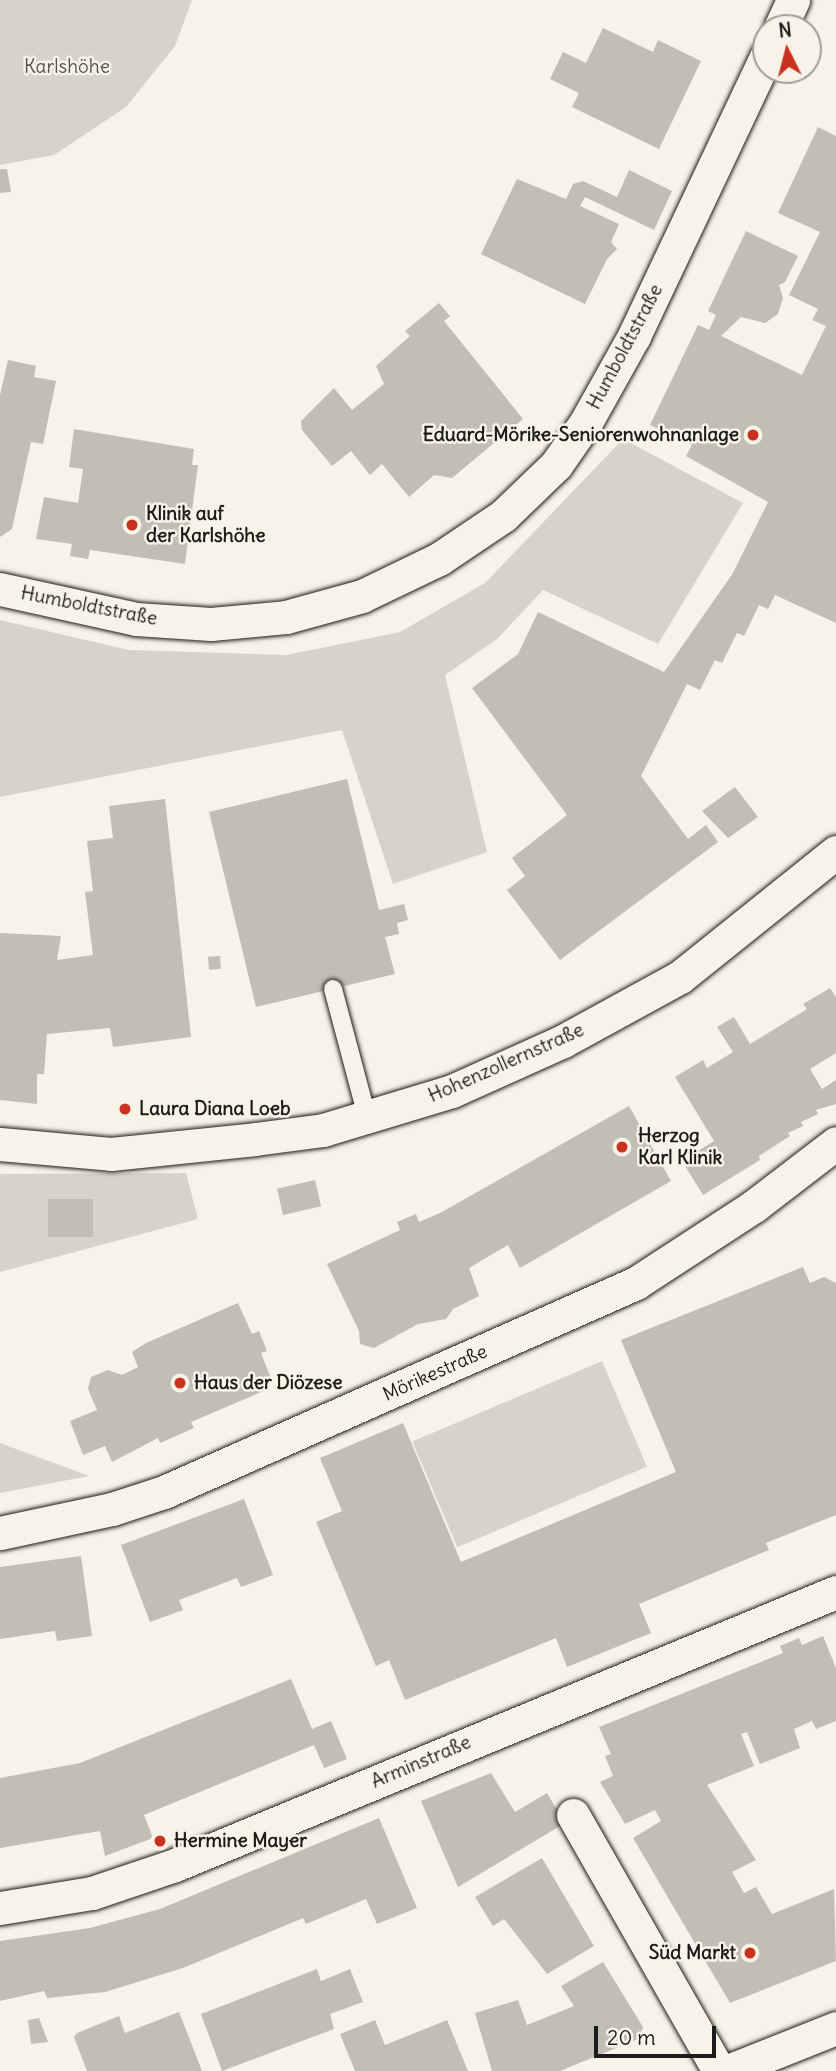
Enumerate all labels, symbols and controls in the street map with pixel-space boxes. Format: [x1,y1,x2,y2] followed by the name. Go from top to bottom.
[752,14,822,84] north arrow
[777,17,793,43] text: N
[24,56,110,78] park label: Karlshöhe
[582,281,668,413] street label: Humboldtstraße
[423,424,739,446] place label: Eduard-Mörike-Seniorenwohnanlage
[745,427,761,443] marker: Eduard-Mörike-Seniorenwohnanlage
[146,503,266,547] place label: Klinik auf der Karlshöhe
[124,517,140,533] marker: Klinik auf der Karlshöhe
[19,582,159,630] street label: Humboldtstraße
[425,1018,587,1108] street label: Hohenzollernstraße
[139,1098,290,1120] place label: Laura Diana Loeb
[117,1101,133,1117] marker: Laura Diana Loeb
[638,1125,722,1169] place label: Herzog Karl Klinik
[612,1137,632,1157] marker: Herzog Karl Klinik
[379,1340,491,1406] street label: Mörikestraße
[194,1372,342,1394] place label: Haus der Diözese
[172,1375,188,1391] marker: Haus der Diözese
[368,1731,474,1793] street label: Arminstraße
[174,1830,307,1852] place label: Hermine Mayer
[152,1833,168,1849] marker: Hermine Mayer
[649,1942,736,1964] place label: Süd Markt
[742,1945,758,1961] marker: Süd Markt
[598,2011,720,2056] scale bar
[607,2024,656,2051] text: 20 m

